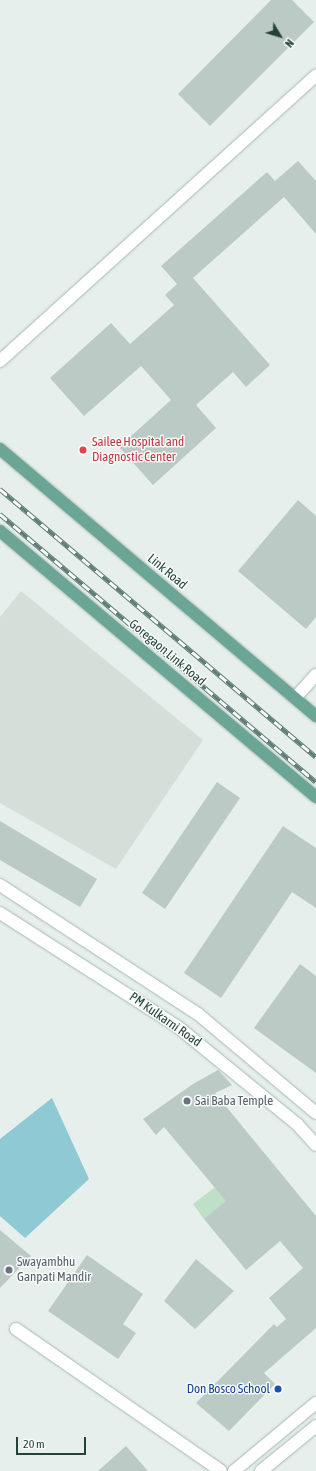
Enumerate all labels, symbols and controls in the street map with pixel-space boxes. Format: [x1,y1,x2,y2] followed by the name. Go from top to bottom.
[260,16,300,56] north arrow
[283,37,296,50] text: N
[92,435,184,466] place label: Sailee Hospital and Diagnostic Center
[77,444,89,456] marker: Sailee Hospital and Diagnostic Center
[144,551,190,593] street label: Link Road
[126,617,208,689] street label: Goregaon Link Road
[126,989,204,1051] street label: PM Kulkarni Road
[195,1093,273,1109] place label: Sai Baba Temple
[182,1096,192,1106] marker: Sai Baba Temple
[17,1255,91,1286] place label: Swayambhu Ganpati Mandir
[4,1265,14,1275] marker: Swayambhu Ganpati Mandir
[187,1381,270,1397] place label: Don Bosco School
[273,1384,283,1394] marker: Don Bosco School
[18,1429,88,1455] scale bar
[23,1437,45,1451] text: 20 m

